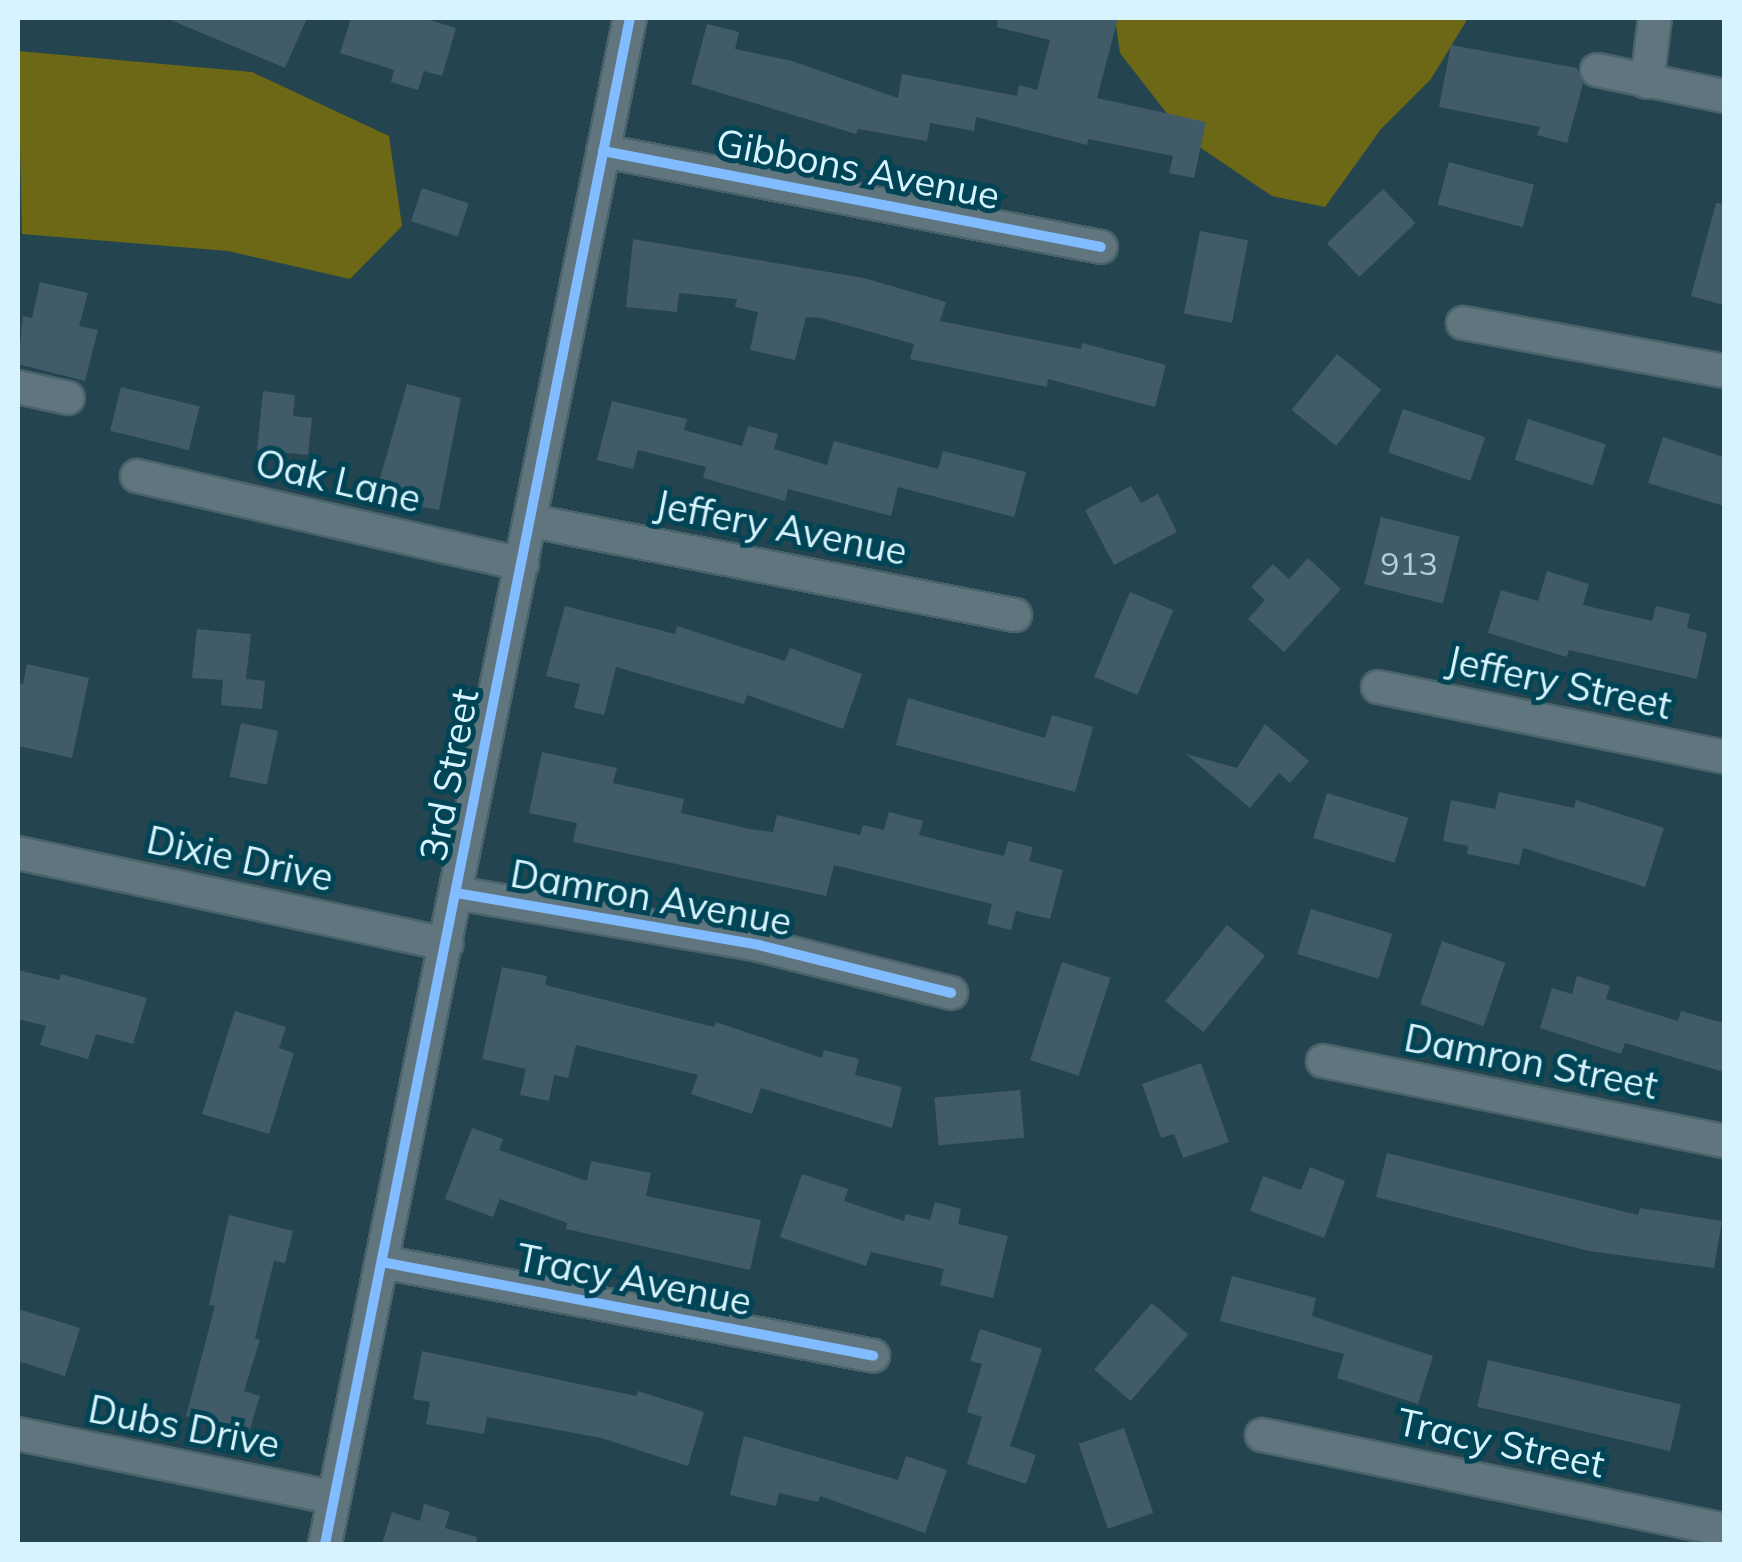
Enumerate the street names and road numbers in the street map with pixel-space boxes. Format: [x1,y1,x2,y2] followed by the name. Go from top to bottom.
[713,119,1003,219] street label: Gibbons Avenue
[251,440,425,522] street label: Oak Lane
[651,481,911,575] street label: Jeffery Avenue
[1443,637,1675,729] street label: Jeffery Street
[410,685,488,865] street label: 3rd Street
[143,817,337,901] street label: Dixie Drive
[507,851,795,945] street label: Damron Avenue
[1400,1015,1662,1109] street label: Damron Street
[513,1235,755,1325] street label: Tracy Avenue
[85,1386,283,1468] street label: Dubs Drive
[1393,1399,1609,1487] street label: Tracy Street

